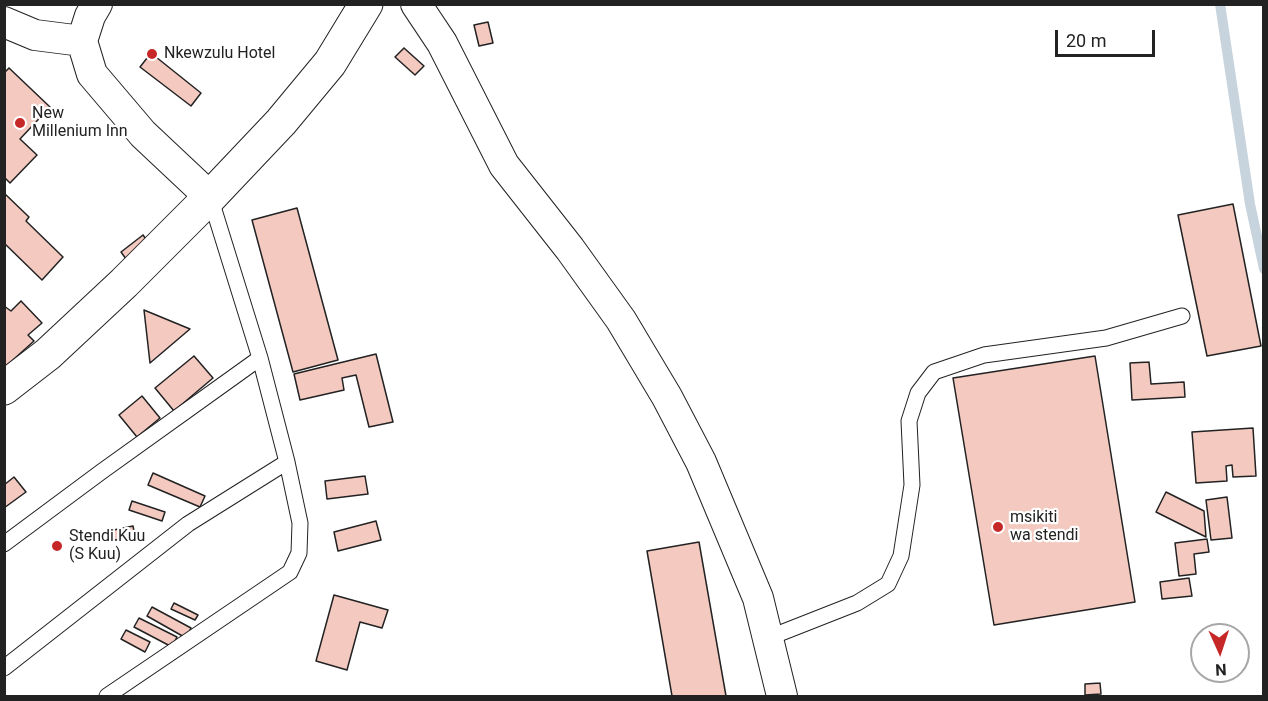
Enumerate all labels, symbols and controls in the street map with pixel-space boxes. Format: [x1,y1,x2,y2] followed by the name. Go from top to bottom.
[1058,18,1158,56] scale bar
[1066,30,1106,51] text: 20 m
[164,44,275,64] place label: Nkewzulu Hotel
[145,47,159,61] marker: Nkewzulu Hotel
[32,104,128,142] place label: New Millenium Inn
[13,116,27,130] marker: New Millenium Inn
[1010,508,1078,546] place label: msikiti wa stendi
[991,520,1005,534] marker: msikiti wa stendi
[69,527,145,565] place label: Stendi Kuu (S Kuu)
[50,539,64,553] marker: Stendi Kuu (S Kuu)
[1190,623,1250,683] north arrow
[1215,660,1227,679] text: N

